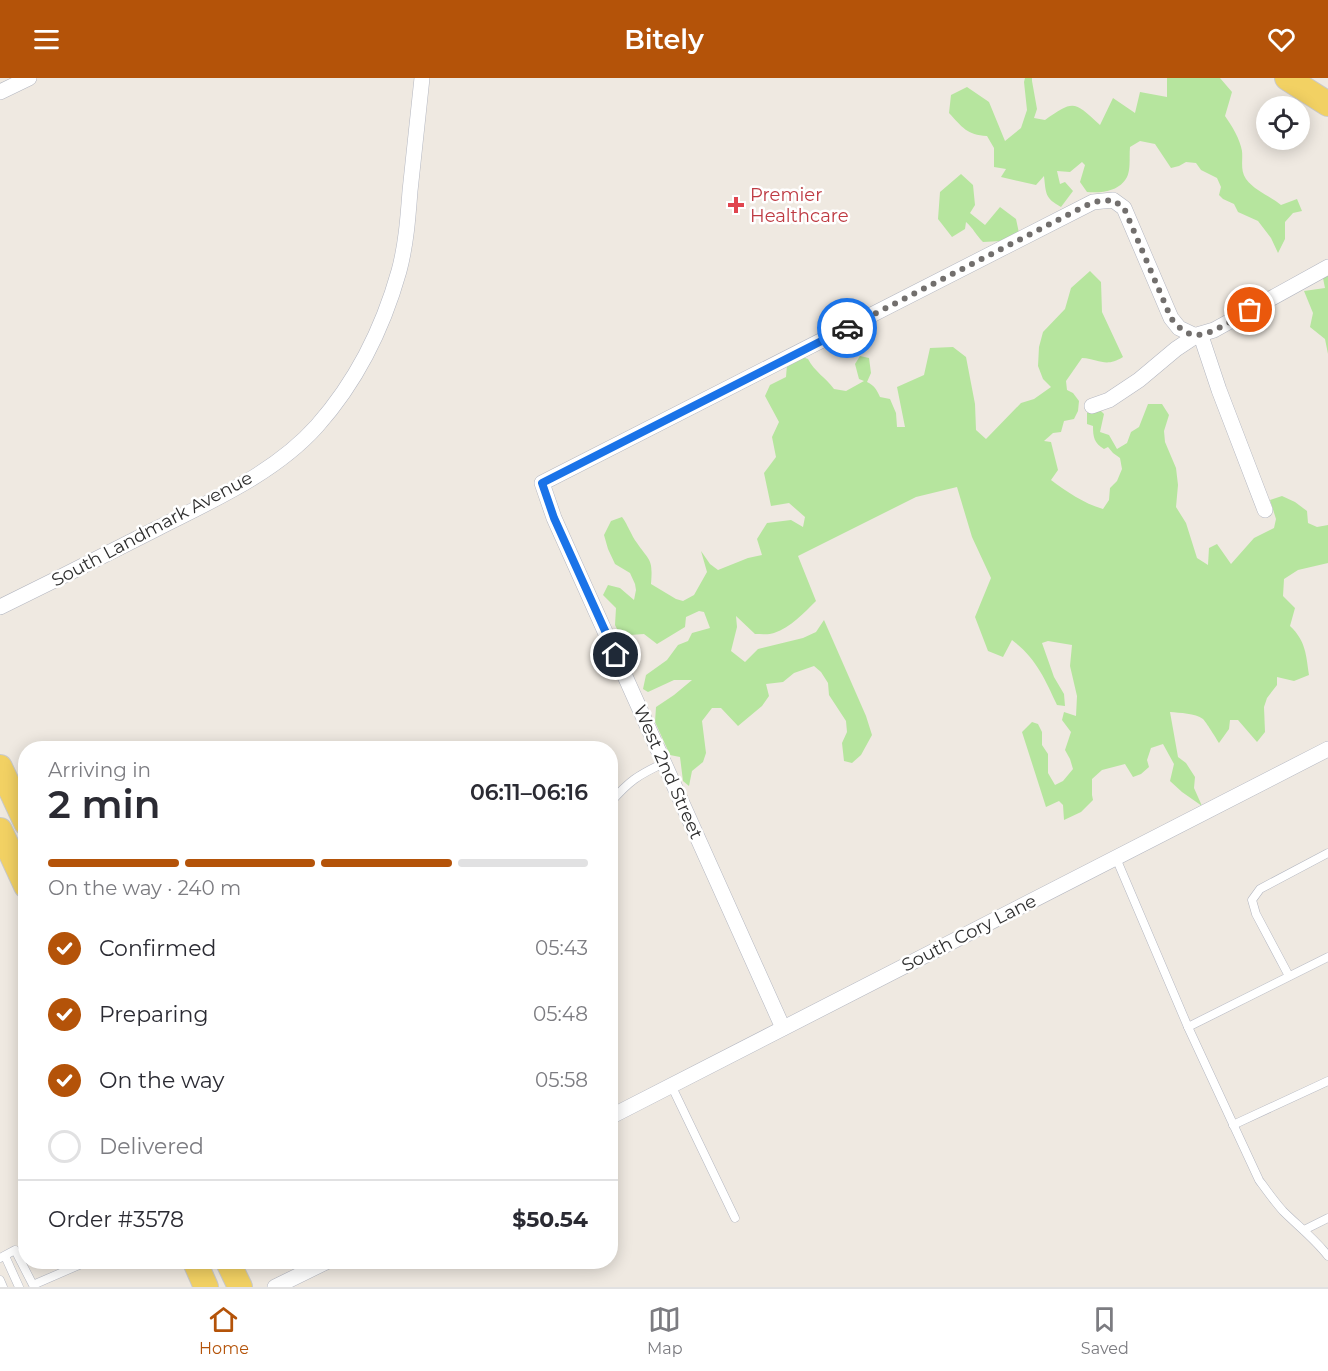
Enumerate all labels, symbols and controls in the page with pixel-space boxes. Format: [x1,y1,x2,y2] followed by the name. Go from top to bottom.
[30,23,63,56] icon: menu
[624,23,704,56] text: Bitely
[1265,23,1298,56] icon: heart
[1256,96,1310,150] map controls
[1256,96,1310,150] button: locate
[750,184,849,227] place label: Premier Healthcare
[727,196,745,214] marker: Premier Healthcare
[1224,284,1275,335] pin
[1233,293,1266,326] icon: bag
[817,298,877,358] courier
[831,312,864,345] icon: car
[48,467,256,591] street label: South Landmark Avenue
[590,629,641,680] pin
[599,638,632,671] icon: home
[629,702,707,842] street label: West 2nd Street
[48,758,151,782] text: Arriving in
[470,779,588,806] text: 06:11–06:16
[48,780,161,828] text: 2 min
[48,876,241,900] text: On the way · 240 m
[898,890,1040,976] street label: South Cory Lane
[48,932,81,965] icon: check
[99,935,216,962] text: Confirmed
[535,936,588,960] text: 05:43
[48,998,81,1031] icon: check
[99,1001,208,1028] text: Preparing
[533,1002,588,1026] text: 05:48
[48,1064,81,1097] icon: check
[99,1067,224,1094] text: On the way
[535,1068,588,1092] text: 05:58
[99,1133,204,1160] text: Delivered
[48,1206,184,1233] text: Order #3578
[512,1206,588,1233] text: $50.54
[199,1303,249,1358] tab: Home
[647,1303,683,1358] tab: Map
[1081,1303,1129,1358] tab: Saved

